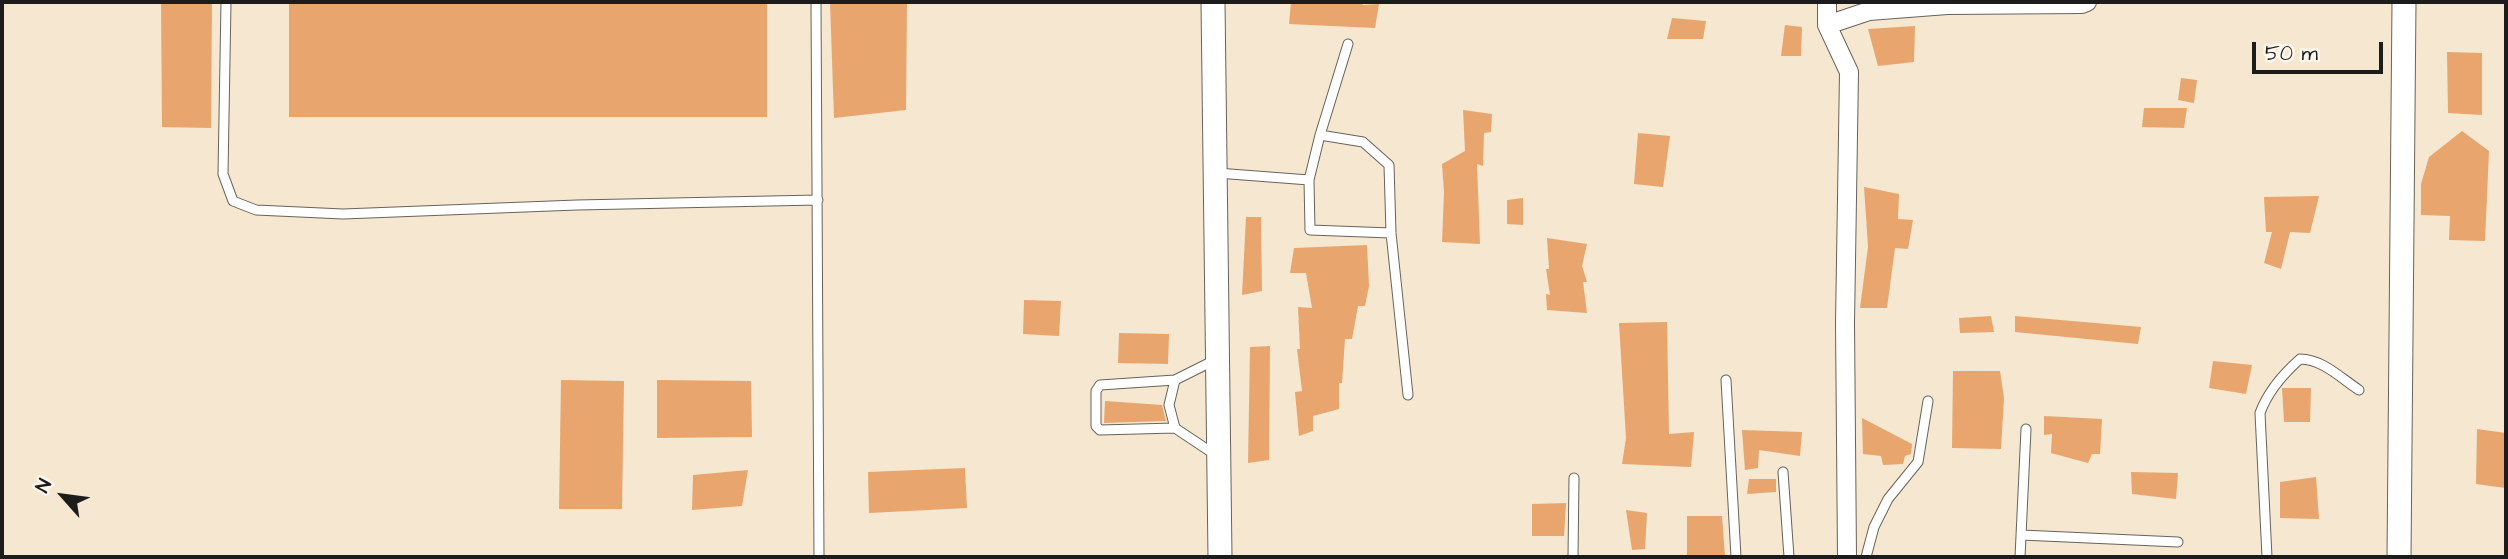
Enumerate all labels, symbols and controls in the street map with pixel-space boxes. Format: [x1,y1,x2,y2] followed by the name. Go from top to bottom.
[2256,28,2387,72] scale bar
[2265,39,2318,68] text: 50 m
[28,461,98,531] north arrow
[29,474,59,498] text: N

